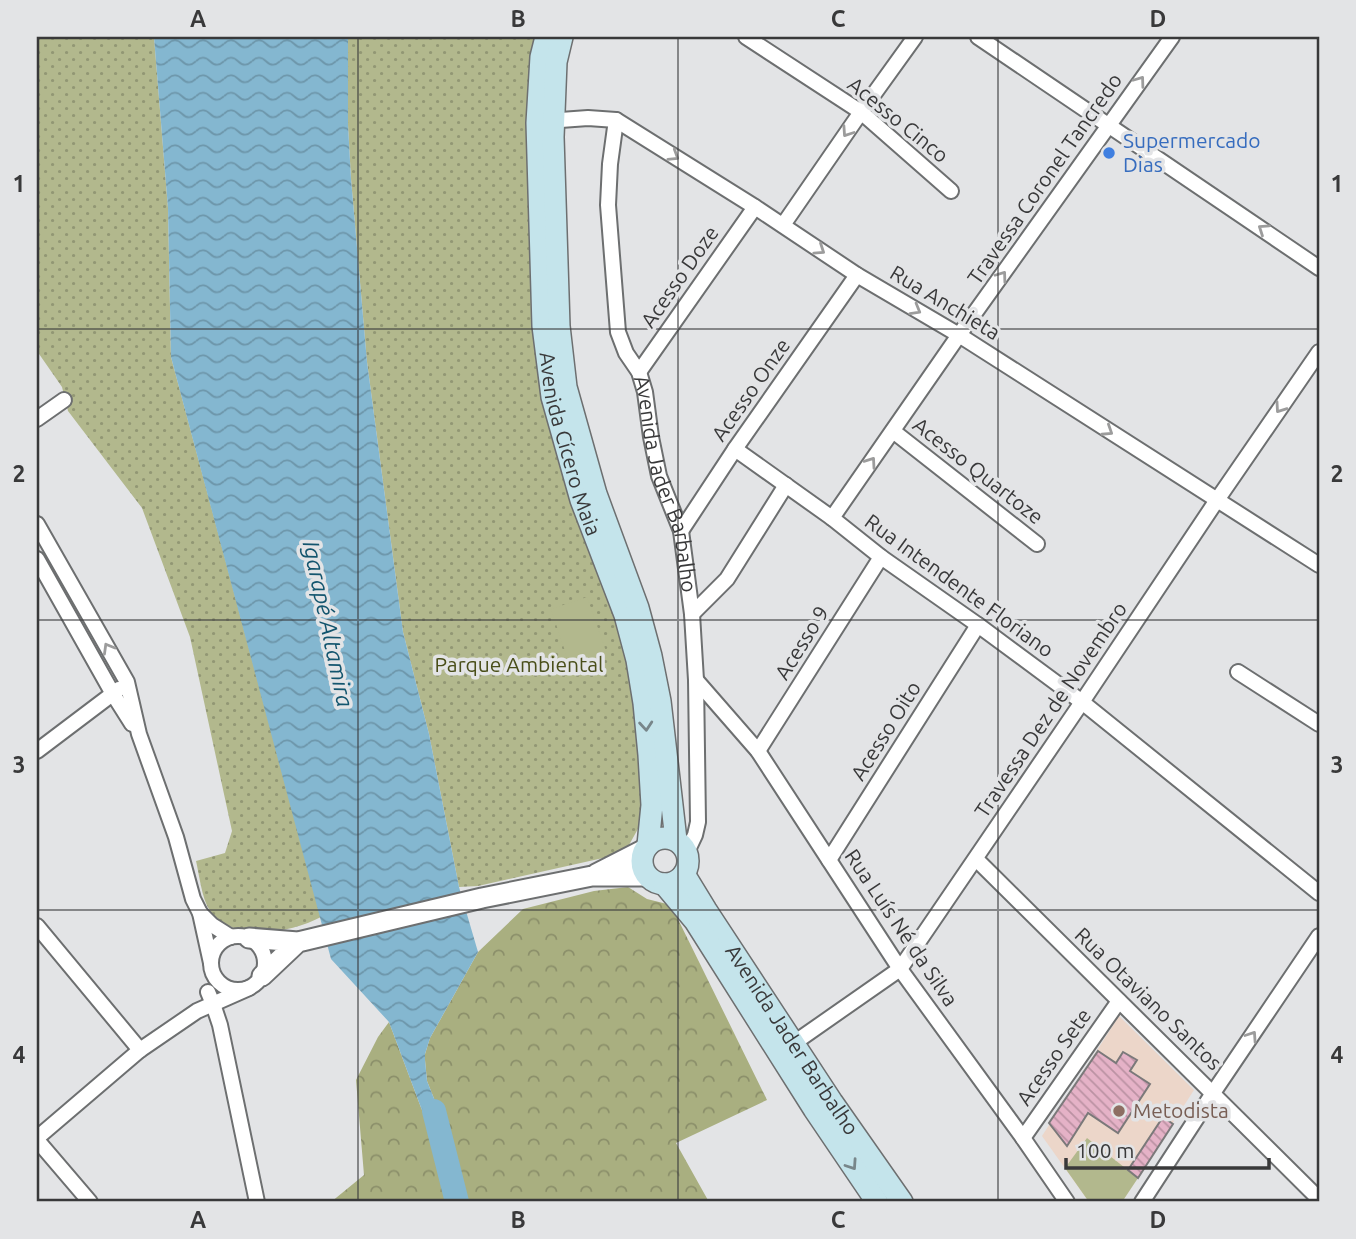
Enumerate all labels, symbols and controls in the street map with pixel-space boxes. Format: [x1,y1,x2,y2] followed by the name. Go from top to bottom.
[190,6,206,31] text: A
[510,6,526,31] text: B
[831,6,846,31] text: C
[1150,6,1166,31] text: D
[962,68,1126,289] street label: Travessa Coronel Tancredo
[844,71,954,167] street label: Acesso Cinco
[1132,76,1144,89] one-way arrow
[843,124,855,137] one-way arrow
[1123,128,1261,176] place label: Supermercado Dias
[1101,145,1117,161] marker: Supermercado Dias
[666,147,679,160] one-way arrow
[13,171,25,196] text: 1
[1331,171,1343,196] text: 1
[635,221,723,332] street label: Acesso Doze
[1258,225,1271,237] one-way arrow
[812,242,825,254] one-way arrow
[886,260,1005,344] street label: Rua Anchieta
[994,271,1006,284] one-way arrow
[908,301,921,314] one-way arrow
[706,334,794,445] street label: Acesso Onze
[535,351,606,539] street label: Avenida Cícero Maia
[630,372,702,594] street label: Avenida Jader Barbalho
[1276,400,1288,413] one-way arrow
[909,412,1049,529] street label: Acesso Quartoze
[1101,422,1114,435] one-way arrow
[863,457,875,470] one-way arrow
[13,461,25,486] text: 2
[1331,461,1343,486] text: 2
[861,509,1059,662] street label: Rua Intendente Floriano
[299,539,358,709] water label: Igarapé Altamira
[969,597,1131,822] street label: Travessa Dez de Novembro
[769,601,833,684] street label: Acesso 9
[103,643,116,655] one-way arrow
[434,652,604,676] park label: Parque Ambiental
[845,677,925,784] street label: Acesso Oito
[638,721,653,732] one-way arrow
[13,752,25,777] text: 3
[1331,752,1343,777] text: 3
[840,844,963,1011] street label: Rua Luís Né da Silva
[1070,922,1227,1075] street label: Rua Otaviano Santos
[721,940,864,1139] street label: Avenida Jader Barbalho
[1011,1003,1095,1109] street label: Acesso Sete
[1244,1031,1256,1044] one-way arrow
[13,1042,26,1067] text: 4
[1331,1042,1344,1067] text: 4
[1133,1098,1229,1122] place label: Metodista
[1111,1103,1127,1119] marker: Metodista
[1066,1127,1268,1171] scale bar
[1076,1138,1134,1162] text: 100 m
[844,1157,856,1170] one-way arrow
[190,1207,206,1232] text: A
[510,1207,526,1232] text: B
[831,1207,846,1232] text: C
[1150,1207,1166,1232] text: D

